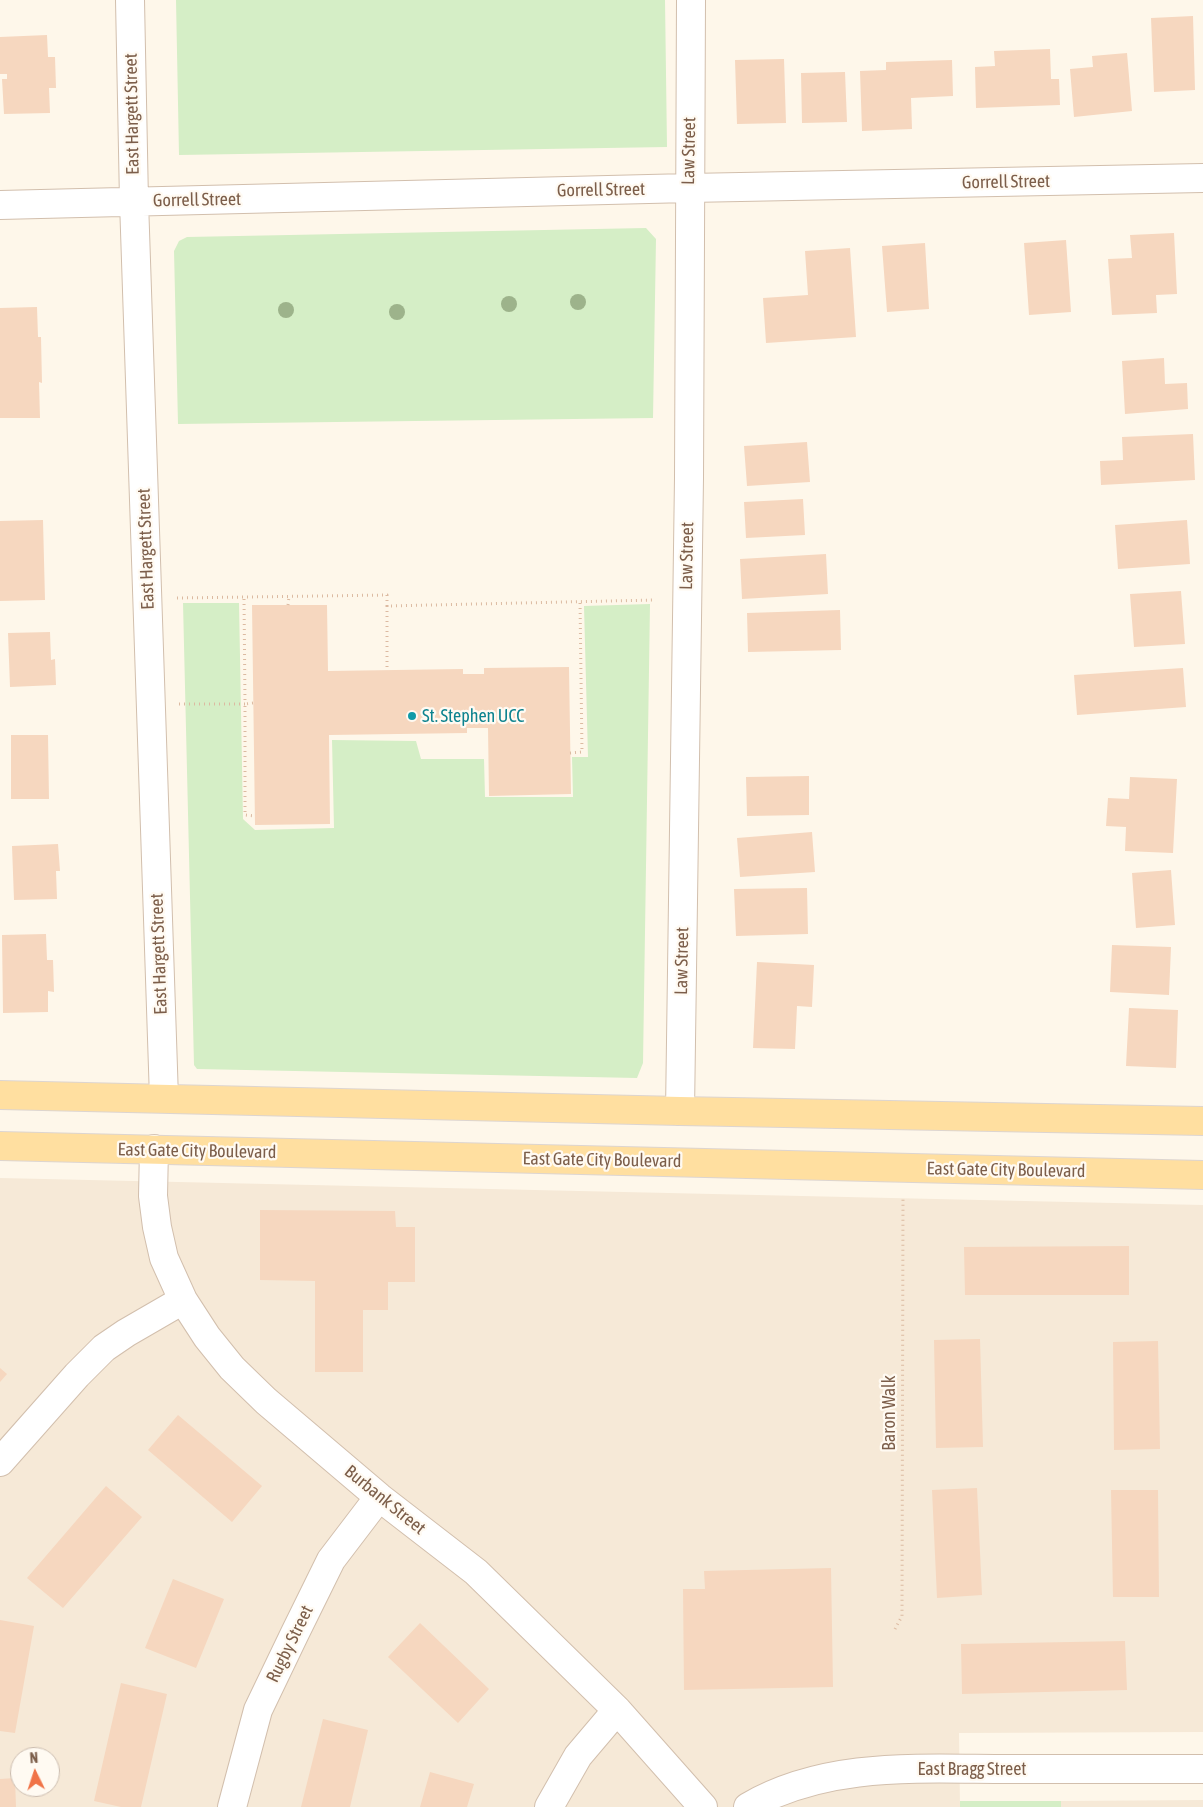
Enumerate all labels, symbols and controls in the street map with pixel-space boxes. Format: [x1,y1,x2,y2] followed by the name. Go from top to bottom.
[120,53,144,175] street label: East Hargett Street
[678,117,700,185] street label: Law Street
[962,170,1050,194] street label: Gorrell Street
[557,178,645,202] street label: Gorrell Street
[153,188,241,212] street label: Gorrell Street
[133,488,159,610] street label: East Hargett Street
[676,522,698,590] street label: Law Street
[422,705,524,727] place label: St. Stephen UCC
[406,710,418,722] marker: St. Stephen UCC
[146,893,172,1015] street label: East Hargett Street
[671,927,693,995] street label: Law Street
[118,1139,276,1163] street label: East Gate City Boulevard
[523,1148,681,1172] street label: East Gate City Boulevard
[927,1158,1085,1182] street label: East Gate City Boulevard
[878,1375,900,1451] street label: Baron Walk
[340,1461,430,1539] street label: Burbank Street
[262,1602,318,1686] street label: Rugby Street
[10,1747,60,1797] north arrow
[29,1750,39,1766] text: N
[918,1758,1026,1780] street label: East Bragg Street

